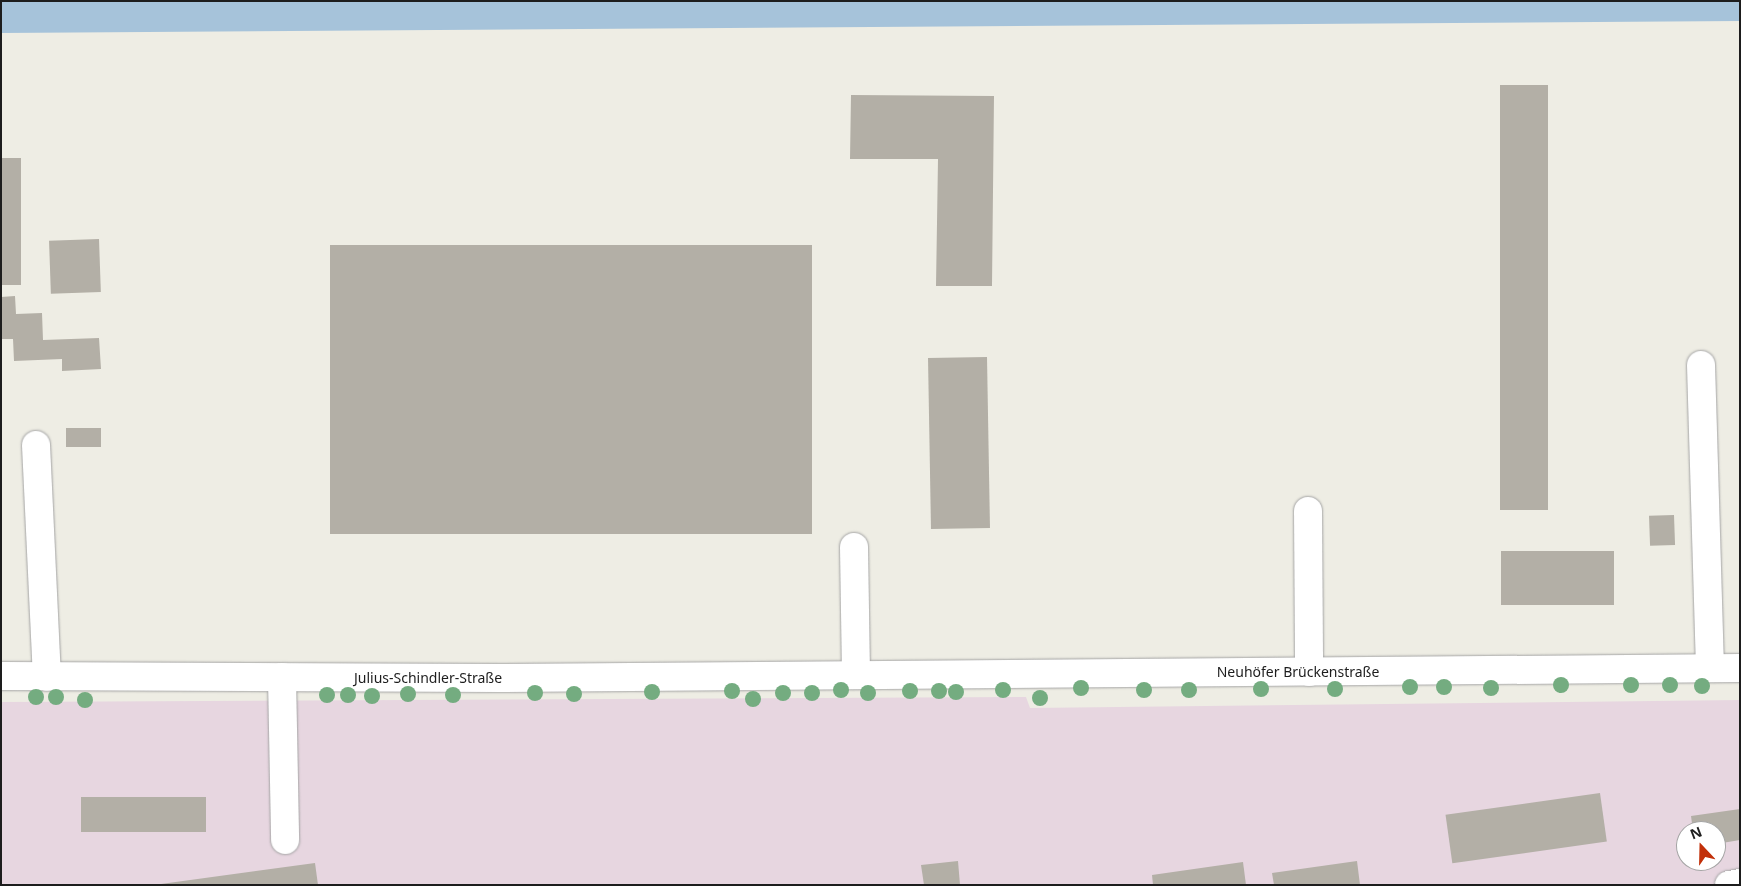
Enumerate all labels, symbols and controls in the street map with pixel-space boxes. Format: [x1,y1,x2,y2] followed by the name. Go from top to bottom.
[1217,664,1379,680] street label: Neuhöfer Brückenstraße
[354,670,502,686] street label: Julius-Schindler-Straße
[1676,821,1726,871] north arrow
[1687,822,1705,843] text: N

